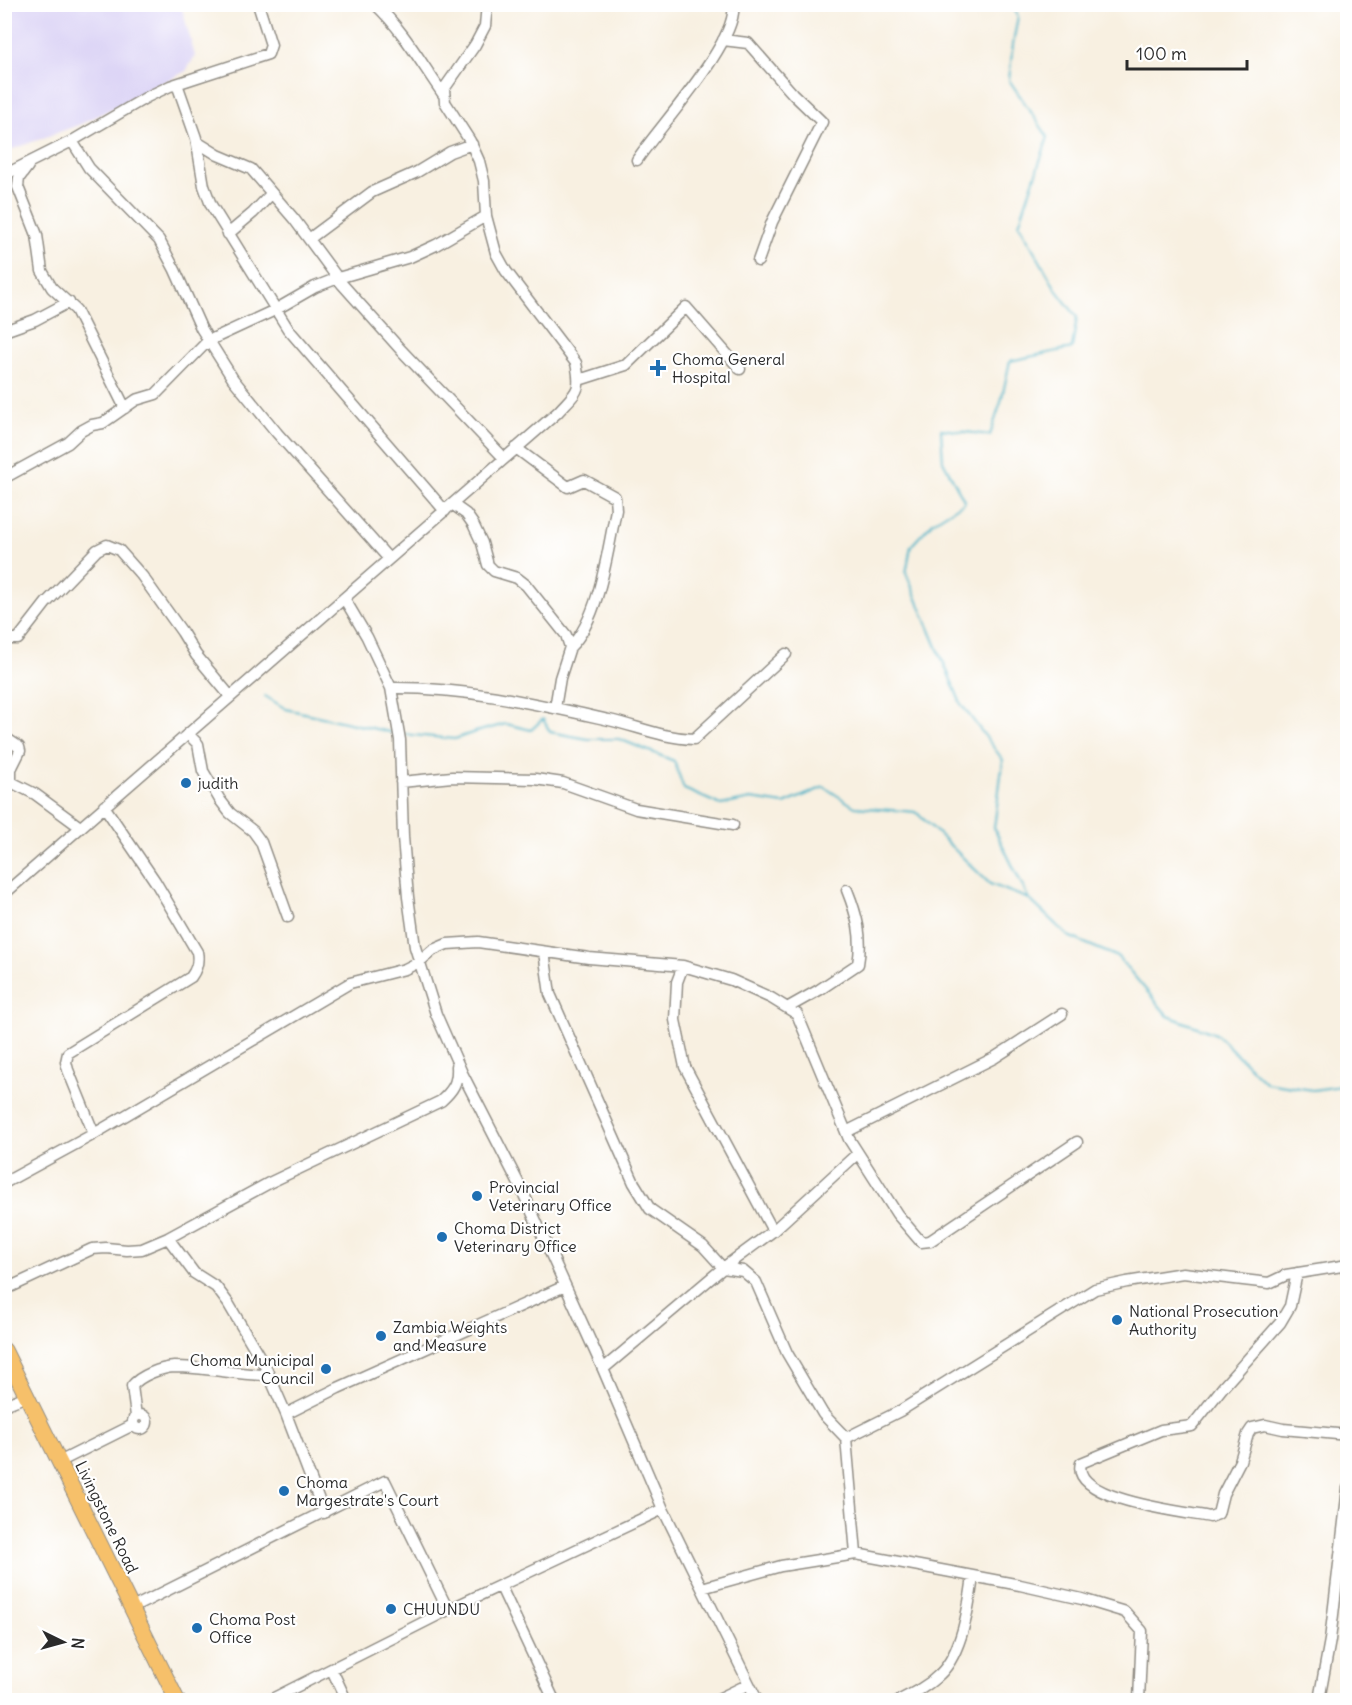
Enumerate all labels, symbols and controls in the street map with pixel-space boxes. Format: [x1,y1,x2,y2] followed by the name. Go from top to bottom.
[1127,33,1247,71] scale bar
[1136,42,1187,65] text: 100 m
[672,349,785,387] place label: Choma General Hospital
[649,359,667,377] marker: Choma General Hospital
[197,773,238,793] place label: judith
[179,776,193,790] marker: judith
[489,1177,612,1215] place label: Provincial Veterinary Office
[470,1189,484,1203] marker: Provincial Veterinary Office
[454,1218,577,1256] place label: Choma District Veterinary Office
[435,1230,449,1244] marker: Choma District Veterinary Office
[1129,1301,1278,1339] place label: National Prosecution Authority
[1110,1313,1124,1327] marker: National Prosecution Authority
[393,1317,507,1355] place label: Zambia Weights and Measure
[374,1329,388,1343] marker: Zambia Weights and Measure
[190,1350,314,1388] place label: Choma Municipal Council
[319,1362,333,1376] marker: Choma Municipal Council
[71,1457,143,1577] street label: Livingstone Road
[296,1472,439,1510] place label: Choma Margestrate's Court
[277,1484,291,1498] marker: Choma Margestrate's Court
[403,1599,480,1619] place label: CHUUNDU
[384,1602,398,1616] marker: CHUUNDU
[209,1609,296,1647] place label: Choma Post Office
[33,1612,93,1672] north arrow
[190,1621,204,1635] marker: Choma Post Office
[67,1637,88,1650] text: N

